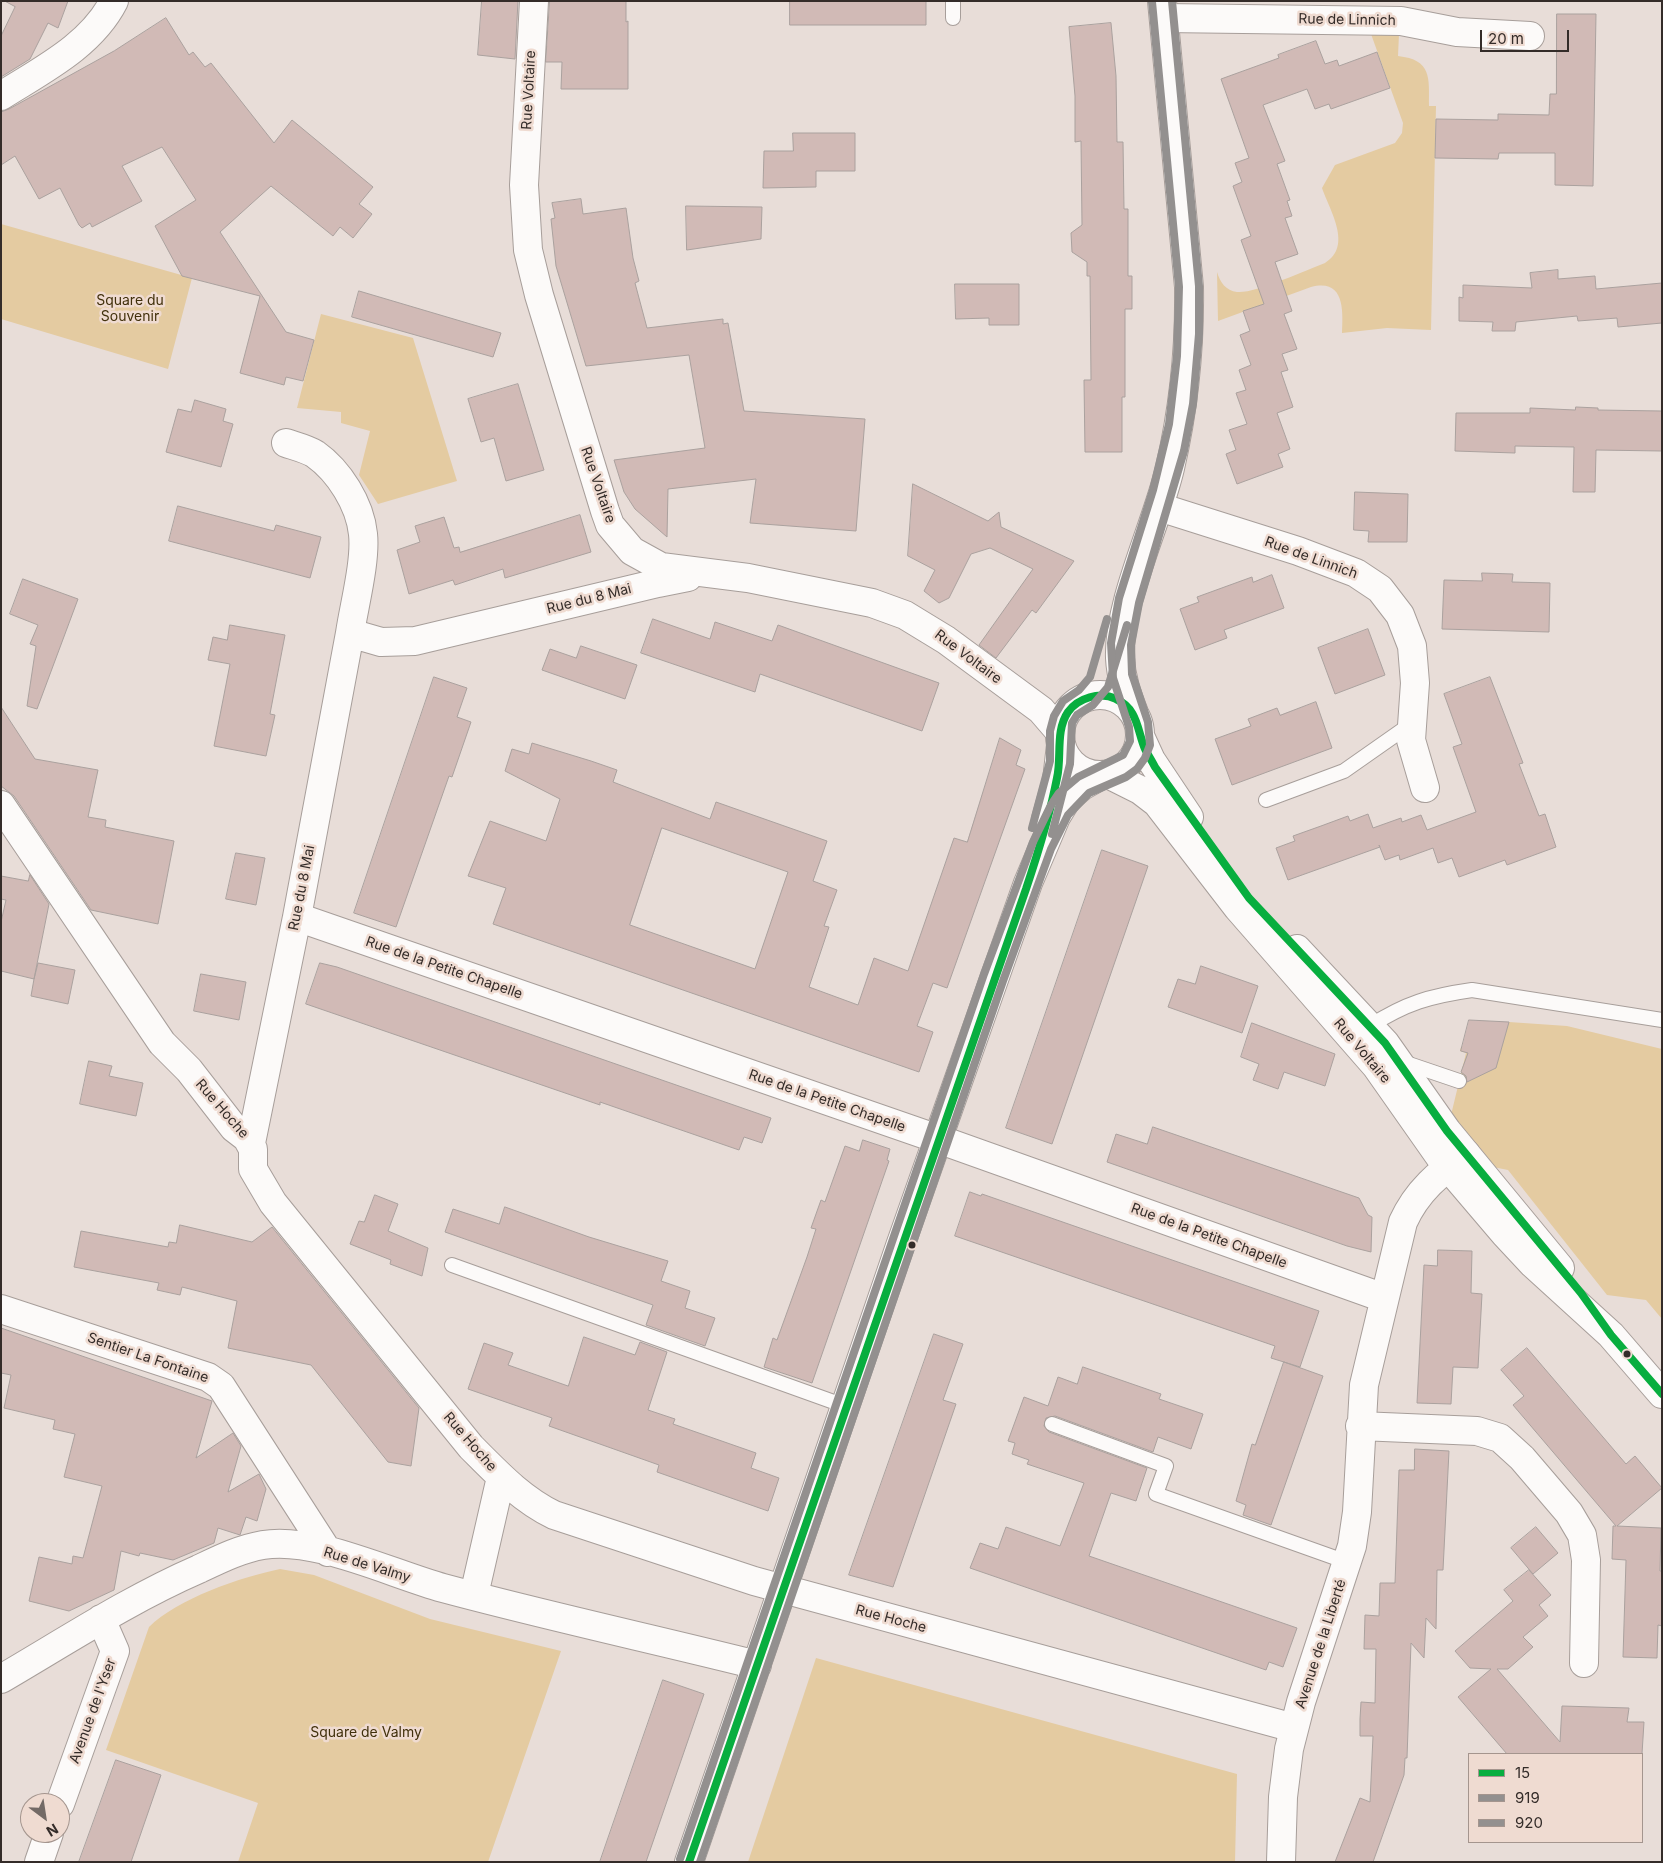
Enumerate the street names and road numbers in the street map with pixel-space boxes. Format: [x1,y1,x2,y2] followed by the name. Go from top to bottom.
[1298,11,1396,29] street label: Rue de Linnich
[519,50,539,130] street label: Rue Voltaire
[577,445,619,525] street label: Rue Voltaire
[1262,533,1360,583] street label: Rue de Linnich
[545,580,633,618] street label: Rue du 8 Mai
[931,626,1005,688] street label: Rue Voltaire
[285,844,319,932] street label: Rue du 8 Mai
[363,933,525,1003] street label: Rue de la Petite Chapelle
[1330,1015,1394,1087] street label: Rue Voltaire
[746,1066,908,1136] street label: Rue de la Petite Chapelle
[192,1076,252,1142] street label: Rue Hoche
[1129,1200,1289,1272] street label: Rue de la Petite Chapelle
[85,1329,211,1387] street label: Sentier La Fontaine
[440,1409,500,1475] street label: Rue Hoche
[321,1544,413,1586] street label: Rue de Valmy
[1292,1577,1350,1711] street label: Avenue de la Liberté
[854,1601,928,1637] street label: Rue Hoche
[66,1656,120,1766] street label: Avenue de l'Yser

